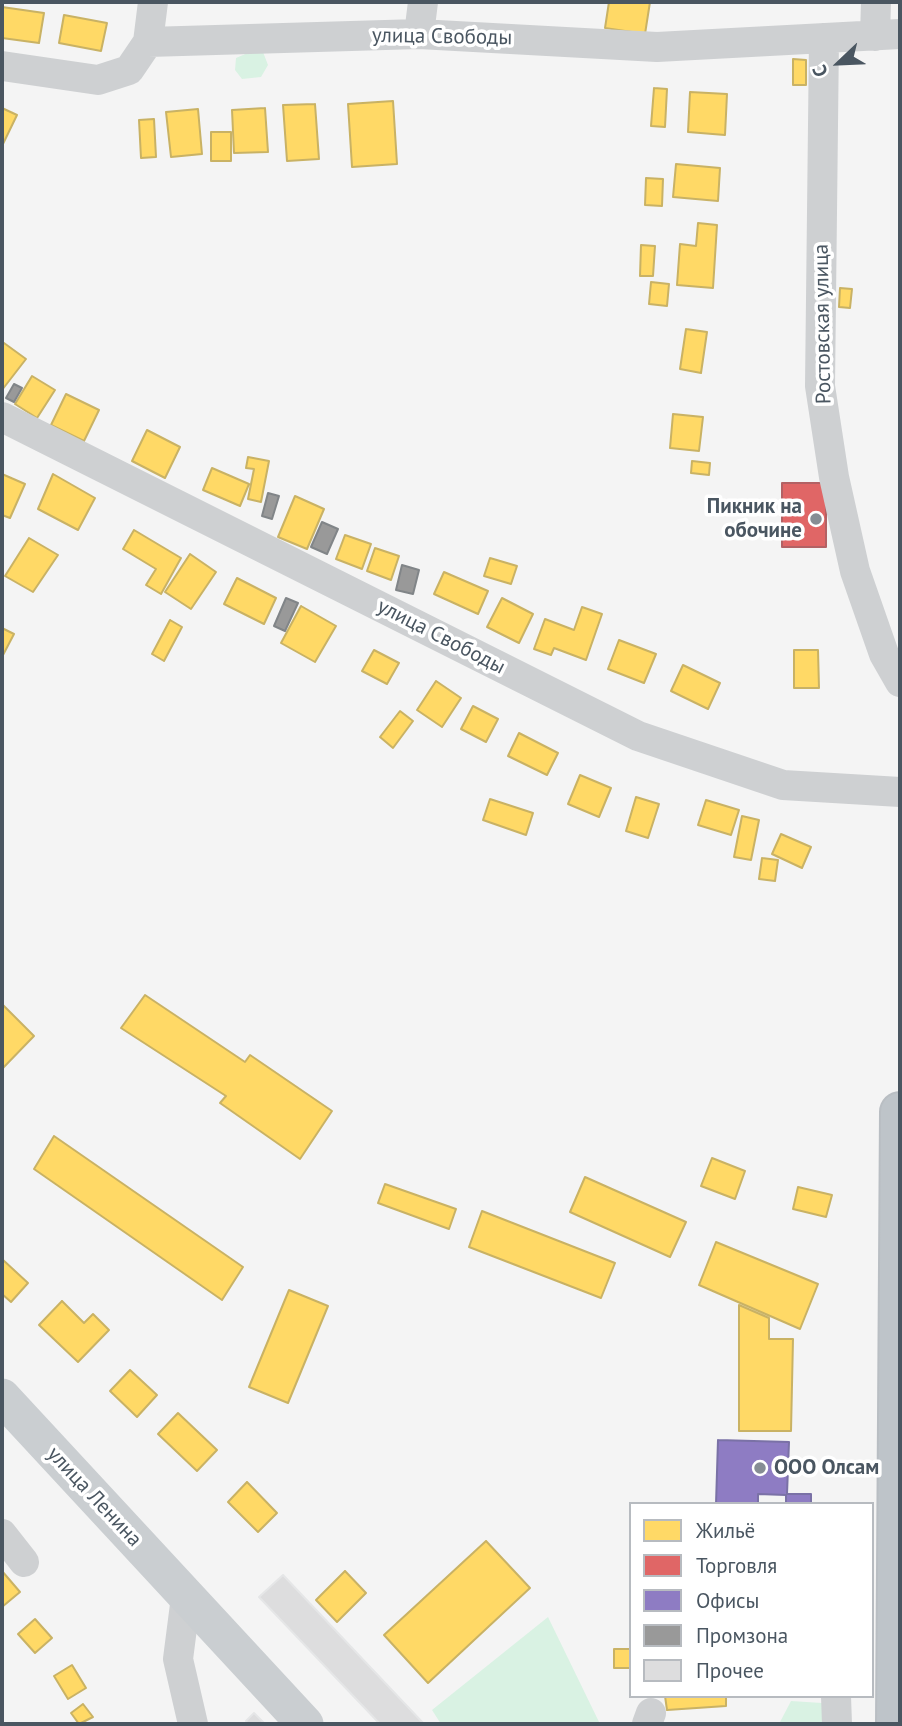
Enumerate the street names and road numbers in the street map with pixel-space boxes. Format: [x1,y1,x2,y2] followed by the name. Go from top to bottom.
[372,23,512,51] street label: улица Свободы
[809,244,837,404] street label: Ростовская улица
[373,594,509,680] street label: улица Свободы
[41,1442,147,1552] street label: улица Ленина

